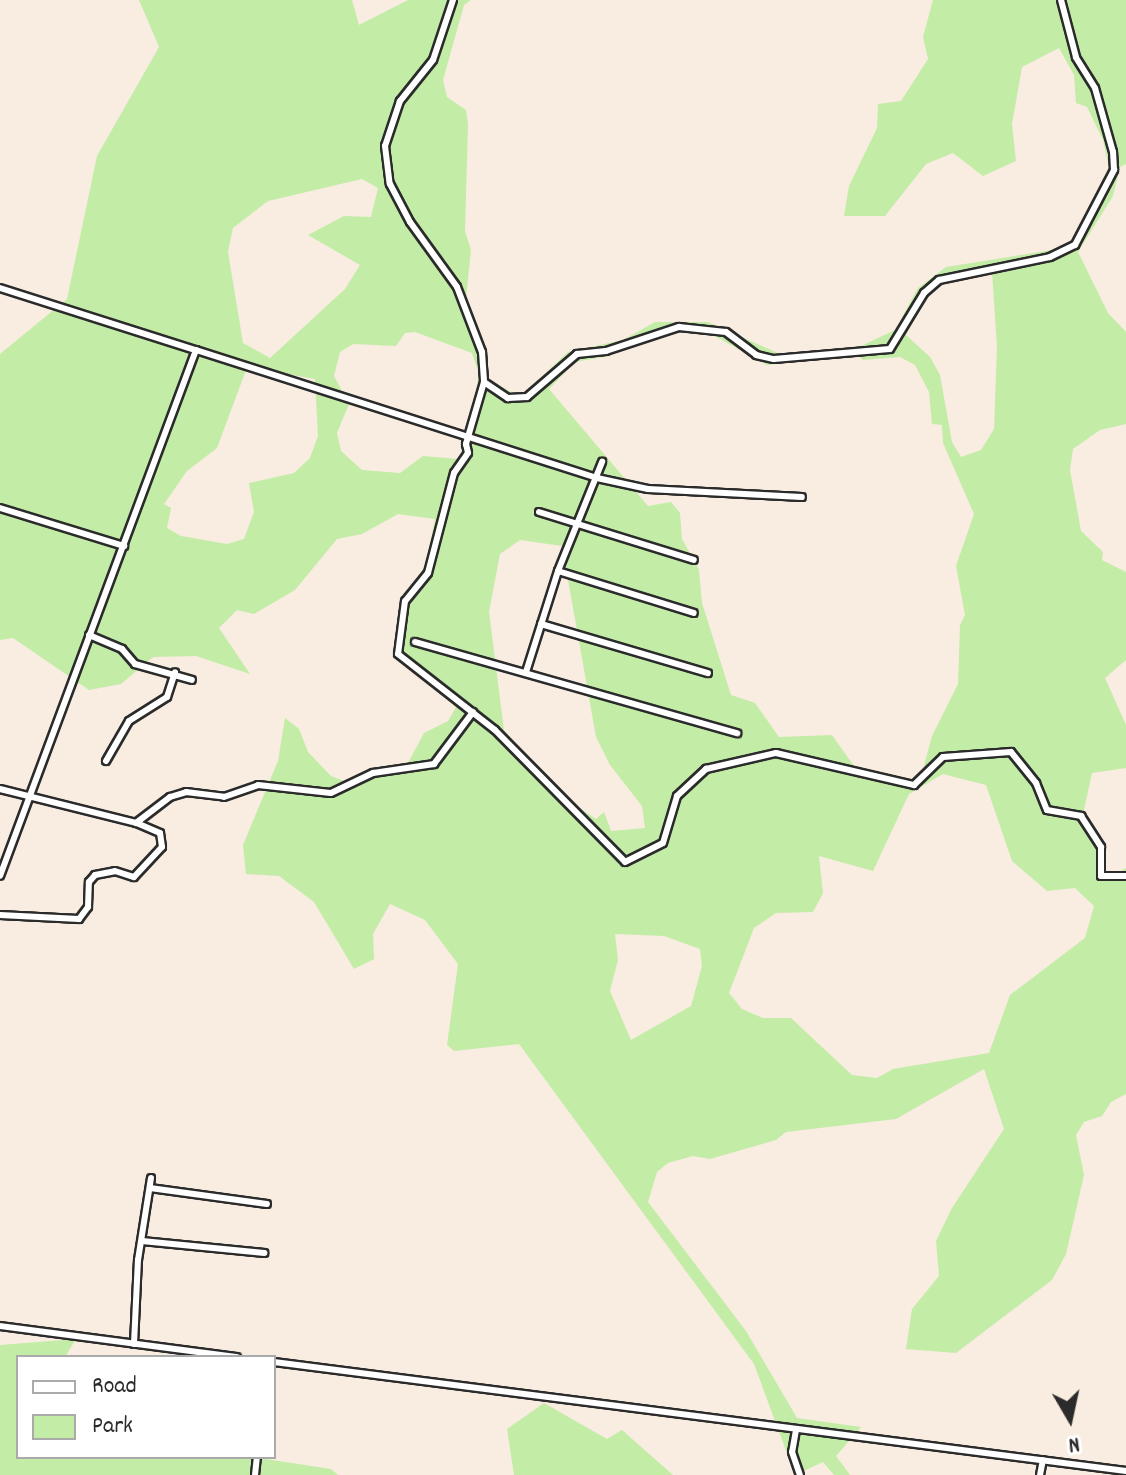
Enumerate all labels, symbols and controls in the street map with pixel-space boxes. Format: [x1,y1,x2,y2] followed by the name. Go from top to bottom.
[16,1355,276,1459] legend
[92,1370,137,1404] text: Road
[1030,1379,1110,1459] north arrow
[92,1410,133,1444] text: Park
[1066,1427,1082,1459] text: N

